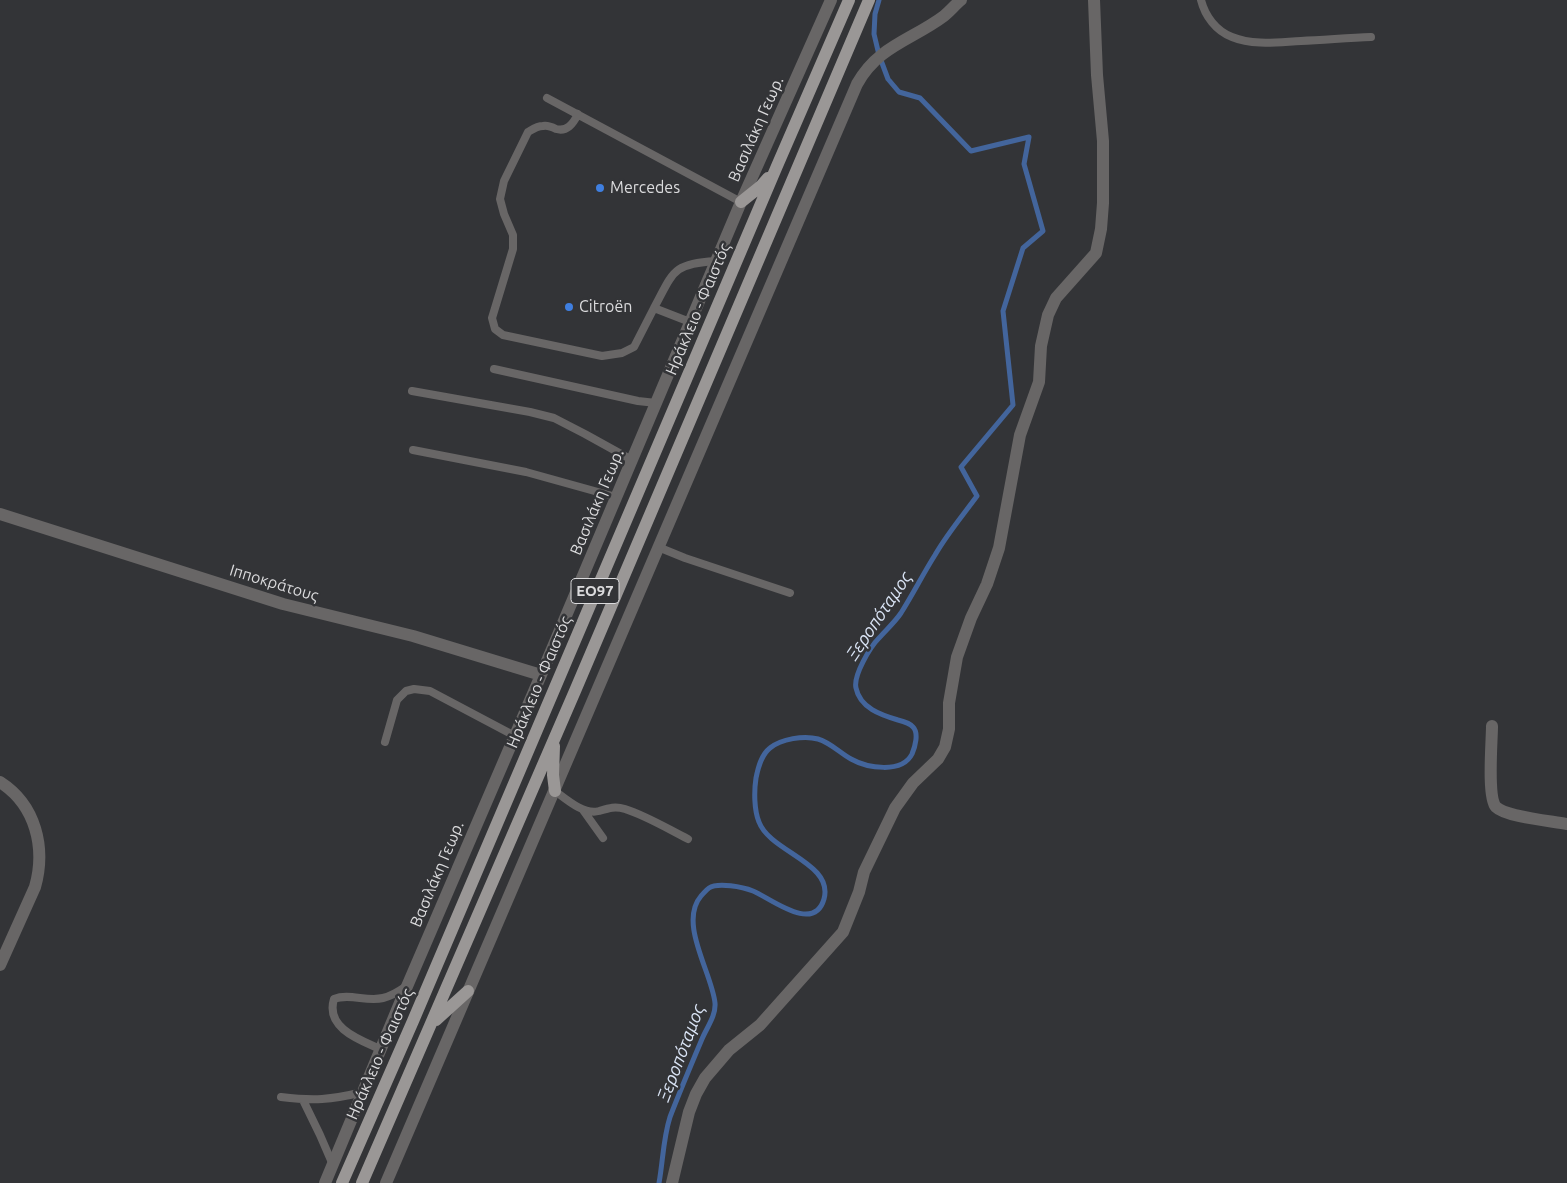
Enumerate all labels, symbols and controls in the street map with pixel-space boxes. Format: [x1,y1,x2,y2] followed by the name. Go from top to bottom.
[724,73,788,185] street label: Βασιλάκη Γεωρ.
[610,178,680,198] place label: Mercedes
[594,182,606,194] marker: Mercedes
[662,240,734,378] street label: Ηράκλειο - Φαιστός
[579,297,632,317] place label: Citroën
[563,301,575,313] marker: Citroën
[566,446,628,558] street label: Βασιλάκη Γεωρ.
[227,560,321,606] street label: Ιπποκράτους
[842,568,916,664] water label: Ξεροπόταμος
[571,578,619,604] road number: ΕΟ97
[503,613,575,751] street label: Ηράκλειο - Φαιστός
[406,818,468,930] street label: Βασιλάκη Γεωρ.
[342,985,418,1123] street label: Ηράκλειο - Φαιστός
[653,1002,709,1104] water label: Ξεροπόταμος

